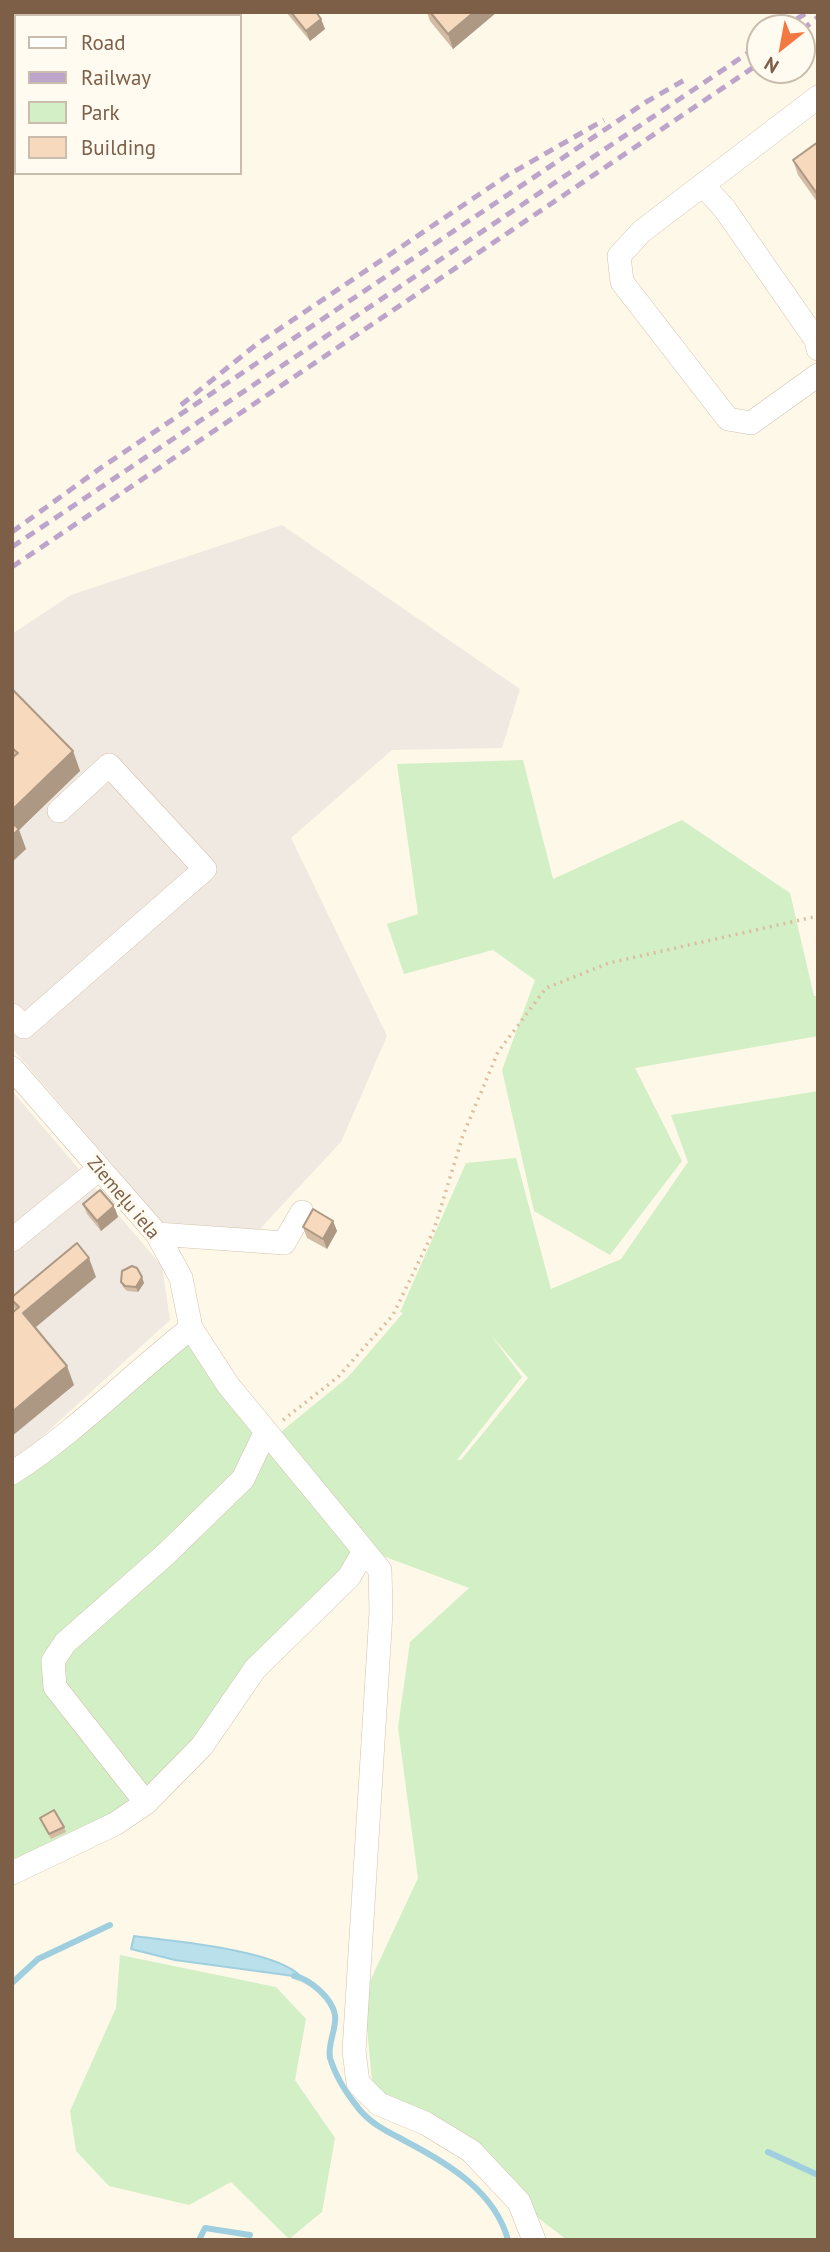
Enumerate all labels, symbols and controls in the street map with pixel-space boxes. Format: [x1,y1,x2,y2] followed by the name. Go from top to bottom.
[14,14,242,175] legend
[746,14,816,84] north arrow
[81,29,125,56] text: Road
[760,52,783,79] text: N
[81,64,151,91] text: Railway
[81,99,120,126] text: Park
[81,134,156,161] text: Building
[82,1152,164,1244] street label: Ziemeļu iela

